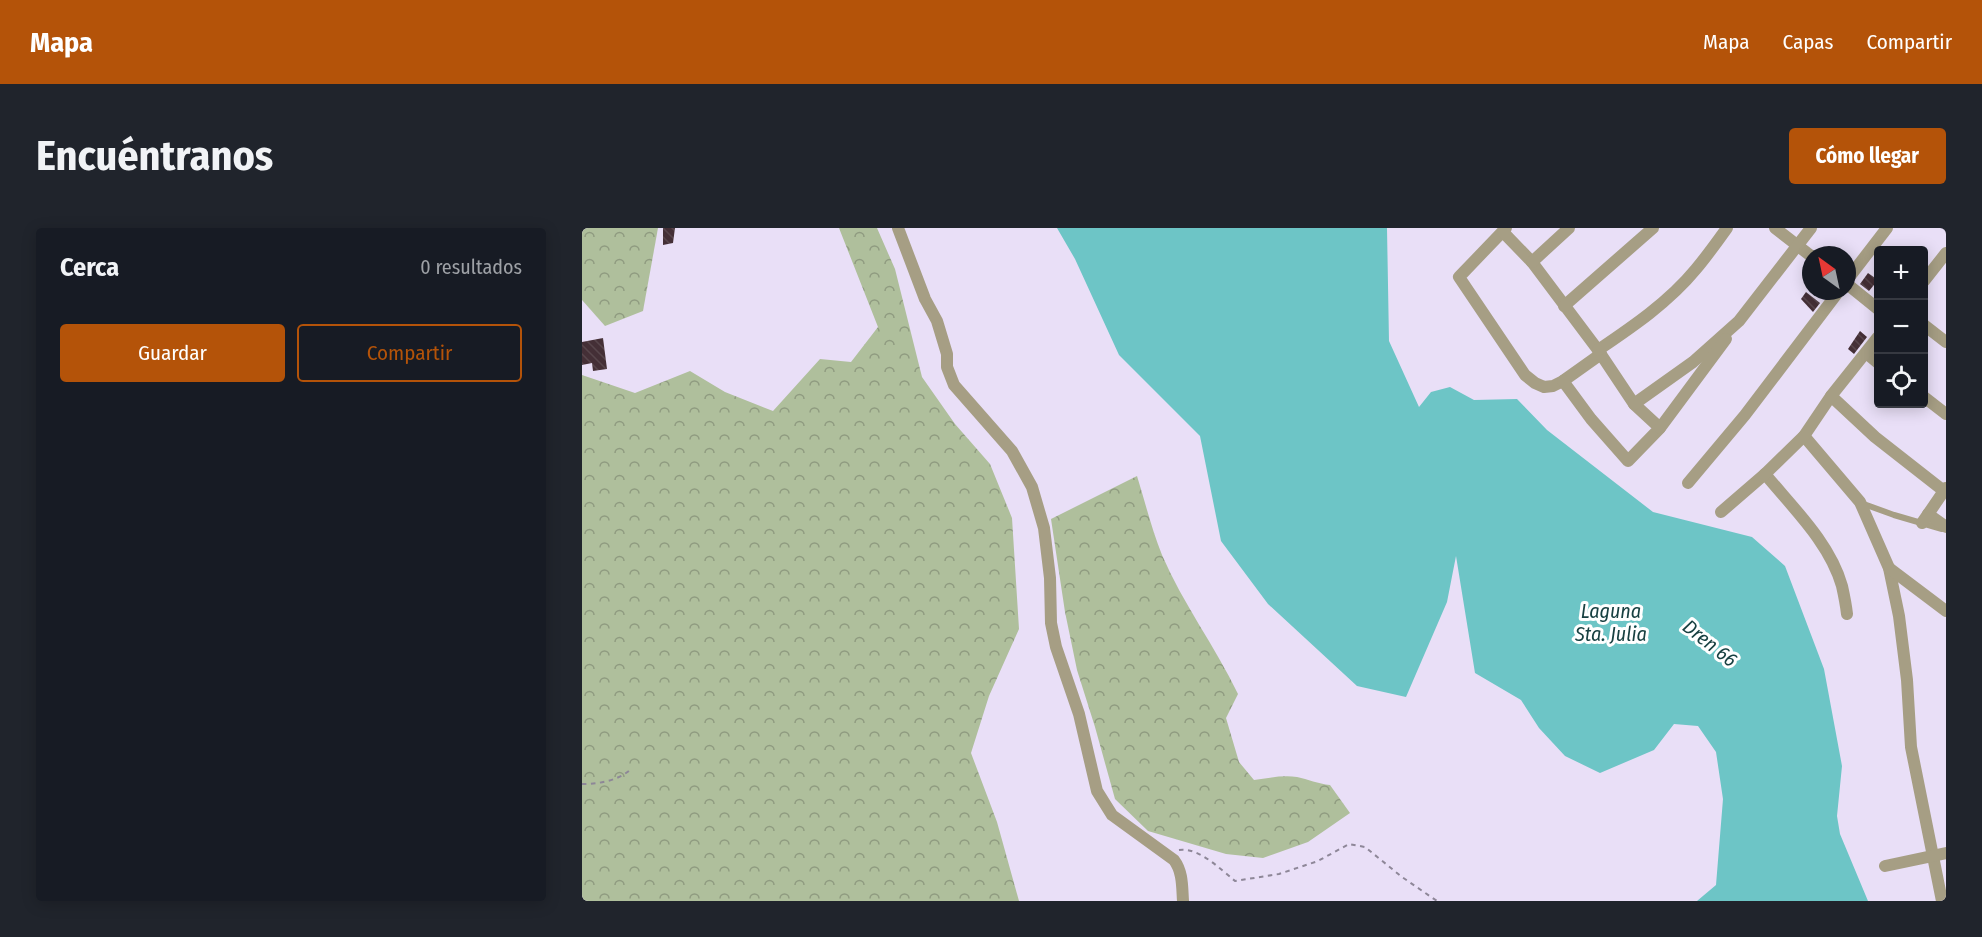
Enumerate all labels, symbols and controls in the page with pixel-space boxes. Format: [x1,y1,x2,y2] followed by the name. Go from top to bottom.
[30,26,93,59] text: Mapa
[1703,29,1750,55] text: Mapa
[1783,29,1833,55] text: Capas
[1866,29,1952,55] text: Compartir
[1789,128,1946,184] button: Cómo llegar
[36,131,273,181] text: Encuéntranos
[1802,246,1856,300] north arrow
[1874,246,1928,408] map controls
[1874,246,1928,300] button: +
[60,252,119,283] text: Cerca
[420,255,522,279] text: 0 resultados
[1874,300,1928,354] button: −
[60,324,285,382] button: Guardar
[297,324,522,382] button: Compartir
[1874,354,1928,408] button: locate
[1574,599,1647,646] water label: Laguna Sta. Julia
[1678,614,1742,672] water label: Dren 66

